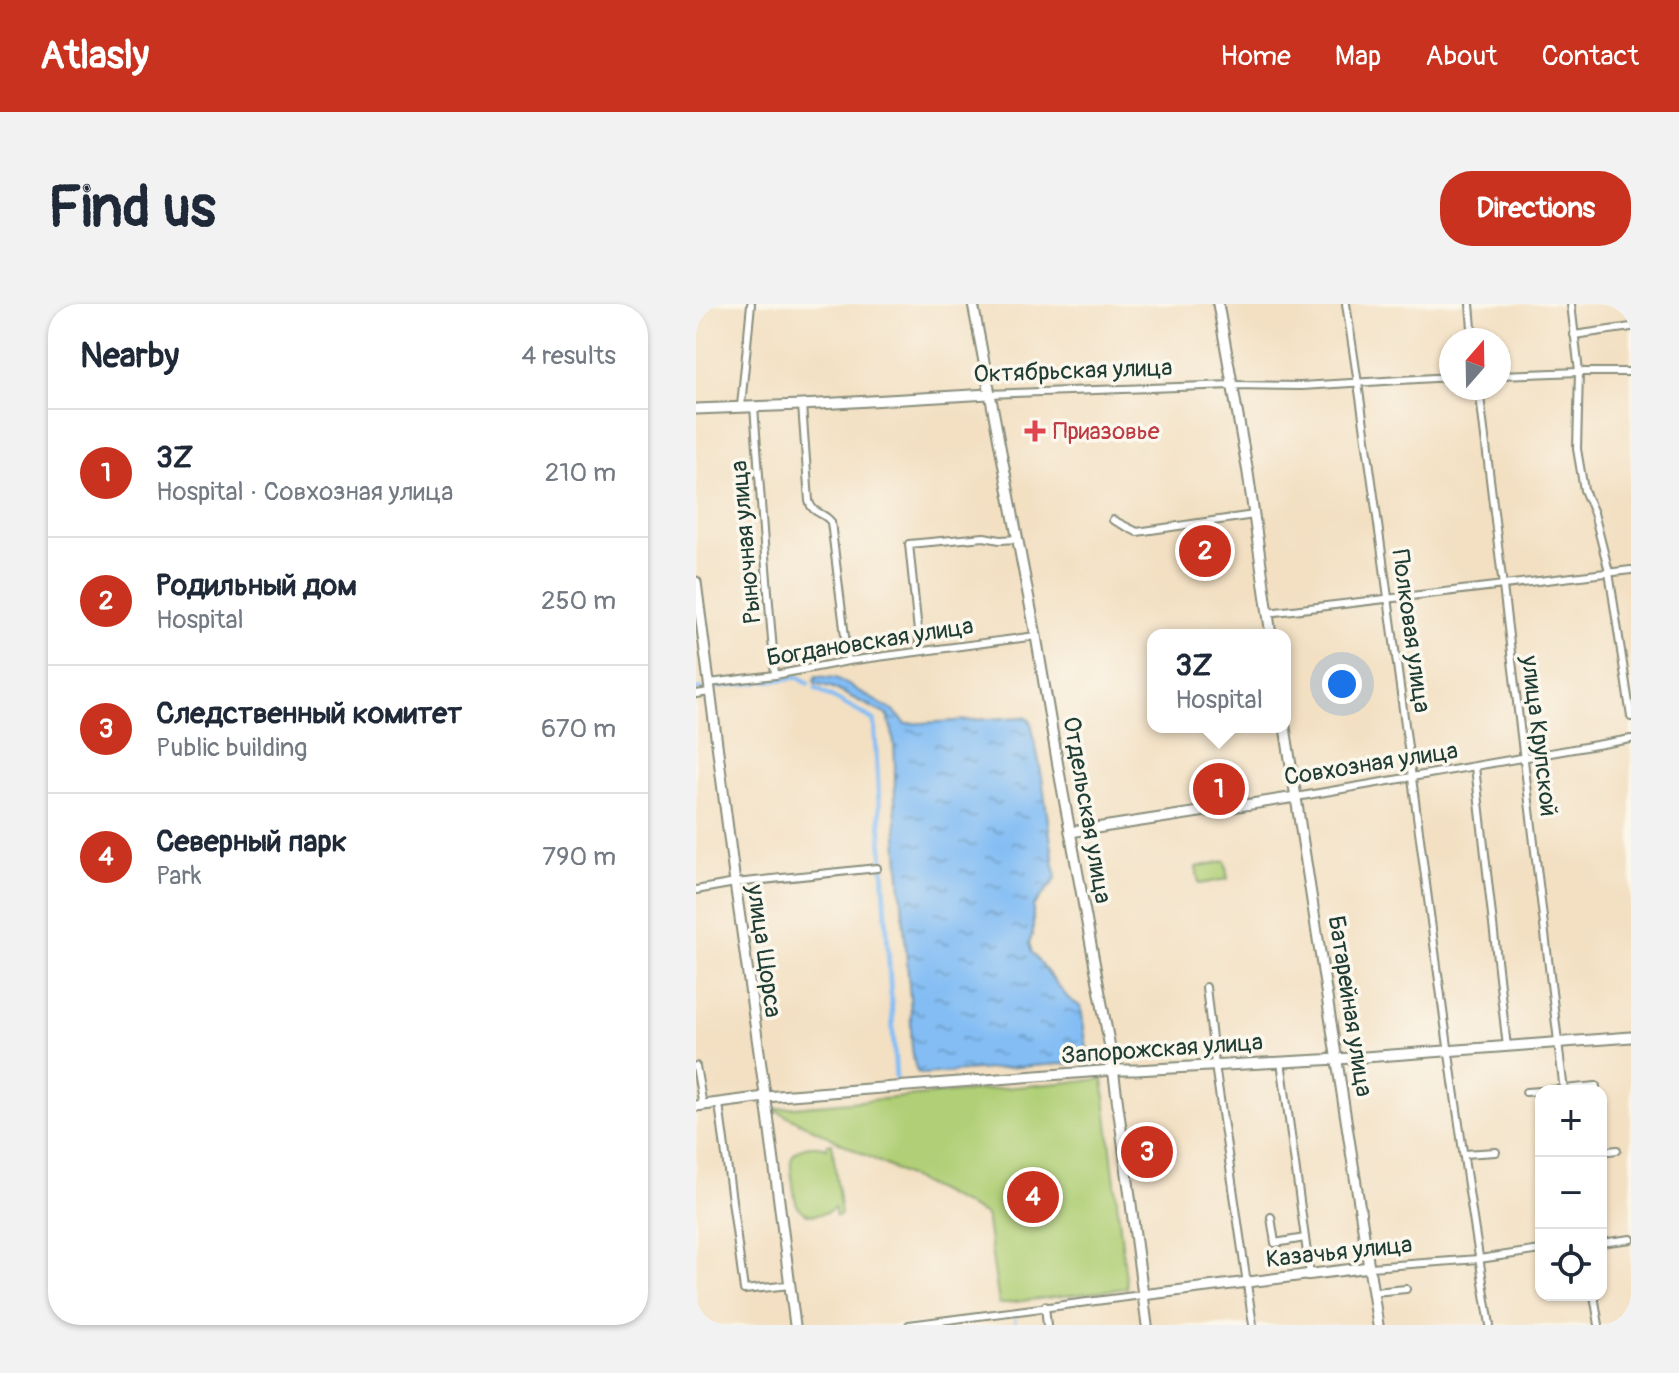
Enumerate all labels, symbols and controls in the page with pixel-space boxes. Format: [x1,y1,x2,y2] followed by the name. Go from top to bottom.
[40,32,149,80] text: Atlasly
[1220,39,1291,74] text: Home
[1335,39,1381,74] text: Map
[1425,39,1498,74] text: About
[1542,39,1639,74] text: Contact
[1440,171,1631,246] button: Directions
[48,174,216,243] text: Find us
[1439,328,1511,400] north arrow
[80,335,179,378] text: Nearby
[521,340,616,372] text: 4 results
[973,353,1173,389] street label: Октябрьская улица
[1053,417,1160,446] place label: Приазовье
[1024,420,1046,442] marker: Приазовье
[156,439,193,476] text: 3Z
[101,457,111,489] text: 1
[545,457,616,489] text: 210 m
[724,459,768,625] street label: Рыночная улица
[156,476,453,508] text: Hospital · Совхозная улица
[1179,521,1231,581] pin: 2
[1385,548,1437,714] street label: Полковая улица
[156,567,357,604] text: Родильный дом
[99,585,113,617] text: 2
[541,585,616,617] text: 250 m
[156,604,244,636] text: Hospital
[765,611,975,673] street label: Богдановская улица
[1147,629,1291,733] popup
[1175,647,1212,684] text: 3Z
[1515,653,1563,818] street label: улица Крупской
[1322,664,1362,704] your location
[1175,684,1263,716] text: Hospital
[156,695,462,732] text: Следственный комитет
[99,713,113,745] text: 3
[541,713,616,745] text: 670 m
[1056,714,1118,906] street label: Отдельская улица
[156,732,307,764] text: Public building
[1282,736,1460,792] street label: Совхозная улица
[1193,759,1245,819] pin: 1
[156,823,347,860] text: Северный парк
[98,841,114,873] text: 4
[542,841,616,873] text: 790 m
[156,860,202,892] text: Park
[740,882,788,1019] street label: улица Щорса
[1321,913,1379,1099] street label: Батарейная улица
[1060,1027,1264,1071] street label: Запорожская улица
[1535,1085,1607,1301] map controls
[1535,1085,1607,1157] button: +
[1121,1122,1173,1182] pin: 3
[1535,1157,1607,1229] button: −
[1007,1167,1059,1227] pin: 4
[1535,1229,1607,1301] button: locate
[1264,1230,1414,1274] street label: Казачья улица

